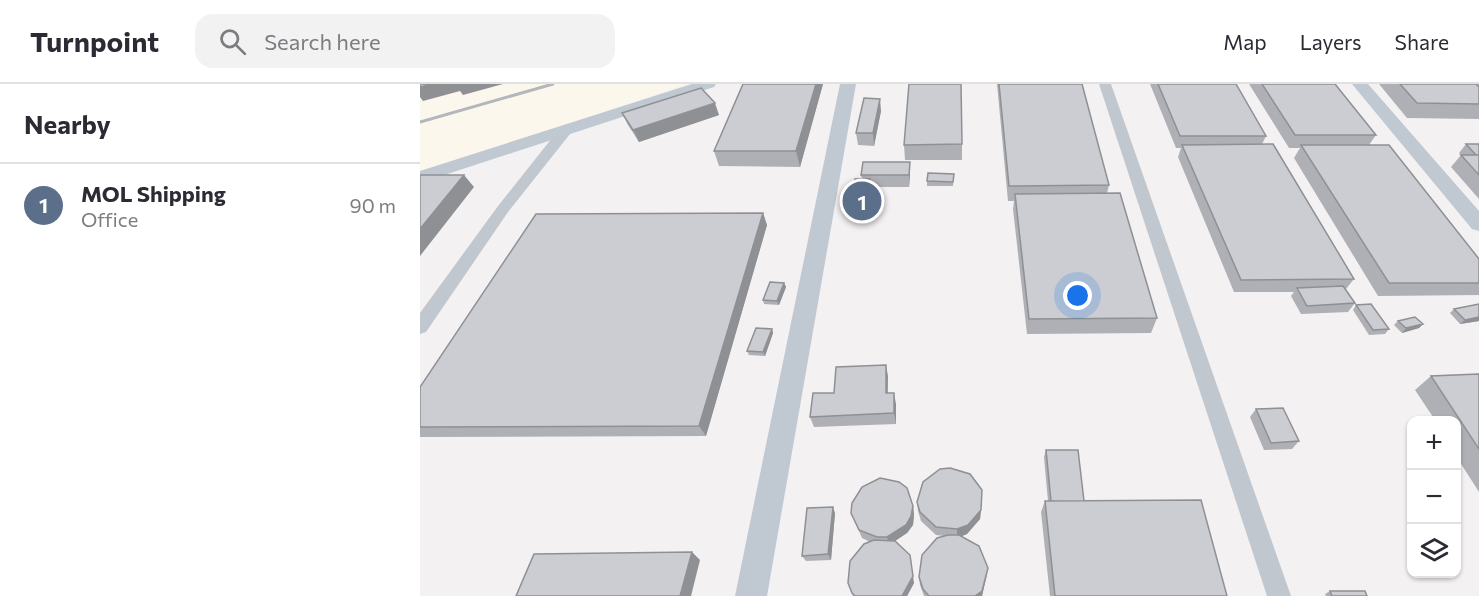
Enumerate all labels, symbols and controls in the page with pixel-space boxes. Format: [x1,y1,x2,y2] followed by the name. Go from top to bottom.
[195,14,615,68] search box
[30,24,159,58] text: Turnpoint
[216,25,249,58] icon: search
[264,28,381,55] text: Search here
[1223,29,1267,54] text: Map
[1300,29,1362,54] text: Layers
[1395,29,1449,54] text: Share
[24,108,111,139] text: Nearby
[842,178,882,224] pin: 1
[81,180,226,207] text: MOL Shipping
[39,193,48,217] text: 1
[350,193,396,217] text: 90 m
[81,207,138,231] text: Office
[1063,281,1092,310] your location
[1407,416,1461,578] map controls
[1407,416,1461,470] button: +
[1407,470,1461,524] button: −
[1407,524,1461,578] button: layers

